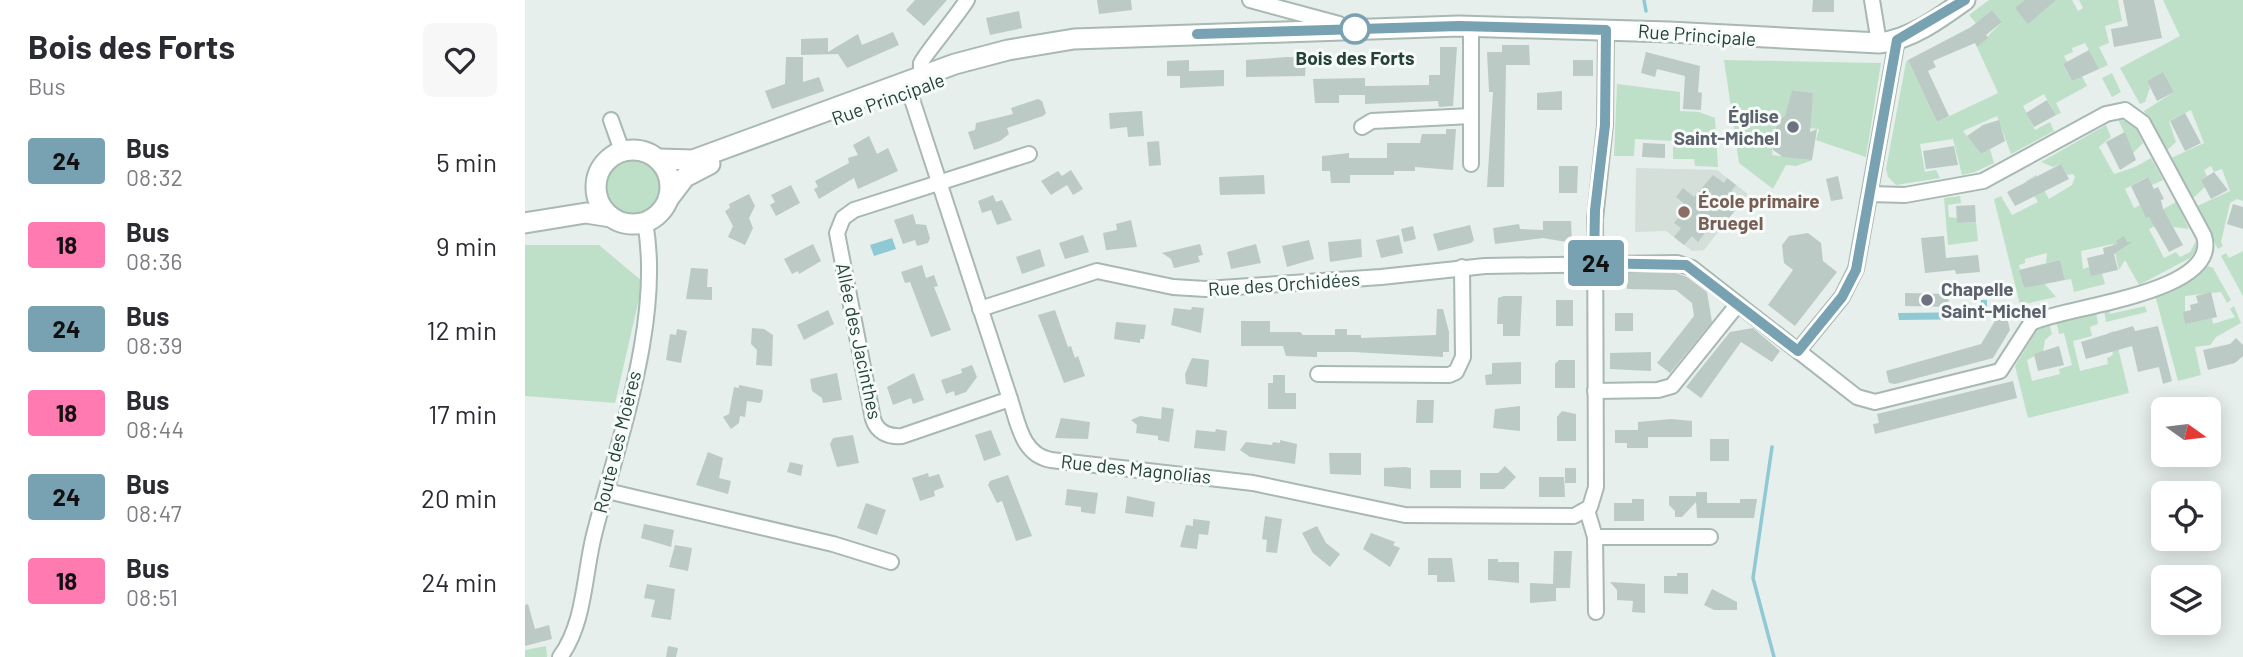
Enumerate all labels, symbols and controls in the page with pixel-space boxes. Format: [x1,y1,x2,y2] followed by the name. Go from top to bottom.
[1340,14,1370,44] marker: Bois des Forts
[1637,19,1757,50] street label: Rue Principale
[423,23,497,97] button: heart
[28,26,235,66] text: Bois des Forts
[1295,46,1415,69] place label: Bois des Forts
[828,67,947,130] street label: Rue Principale
[28,72,66,100] text: Bus
[1674,104,1779,149] place label: Église Saint-Michel
[1785,119,1801,135] marker: Église Saint-Michel
[126,132,169,163] text: Bus
[53,146,80,175] text: 24
[436,146,497,177] text: 5 min
[126,163,183,191] text: 08:32
[1698,189,1820,234] place label: École primaire Bruegel
[1676,204,1692,220] marker: École primaire Bruegel
[126,216,169,247] text: Bus
[56,230,77,259] text: 18
[436,230,497,261] text: 9 min
[1565,240,1627,286] line badge: 24
[126,247,182,275] text: 08:36
[1582,248,1610,277] text: 24
[832,261,887,421] street label: Allée des Jacinthes
[1207,267,1361,300] street label: Rue des Orchidées
[1941,277,2046,322] place label: Chapelle Saint-Michel
[1919,292,1935,308] marker: Chapelle Saint-Michel
[126,300,169,331] text: Bus
[53,314,80,343] text: 24
[427,314,497,345] text: 12 min
[126,331,183,359] text: 08:39
[588,368,645,515] street label: Route des Moëres
[126,384,169,415] text: Bus
[2151,397,2221,467] north arrow
[2151,397,2221,635] map controls
[56,398,77,427] text: 18
[428,398,497,429] text: 17 min
[126,415,184,443] text: 08:44
[1060,449,1212,488] street label: Rue des Magnolias
[126,468,169,499] text: Bus
[2151,481,2221,551] button: locate
[53,482,80,511] text: 24
[421,482,497,513] text: 20 min
[126,499,182,527] text: 08:47
[126,552,169,583] text: Bus
[2151,565,2221,635] button: layers
[56,566,77,595] text: 18
[421,566,497,597] text: 24 min
[126,583,178,611] text: 08:51

